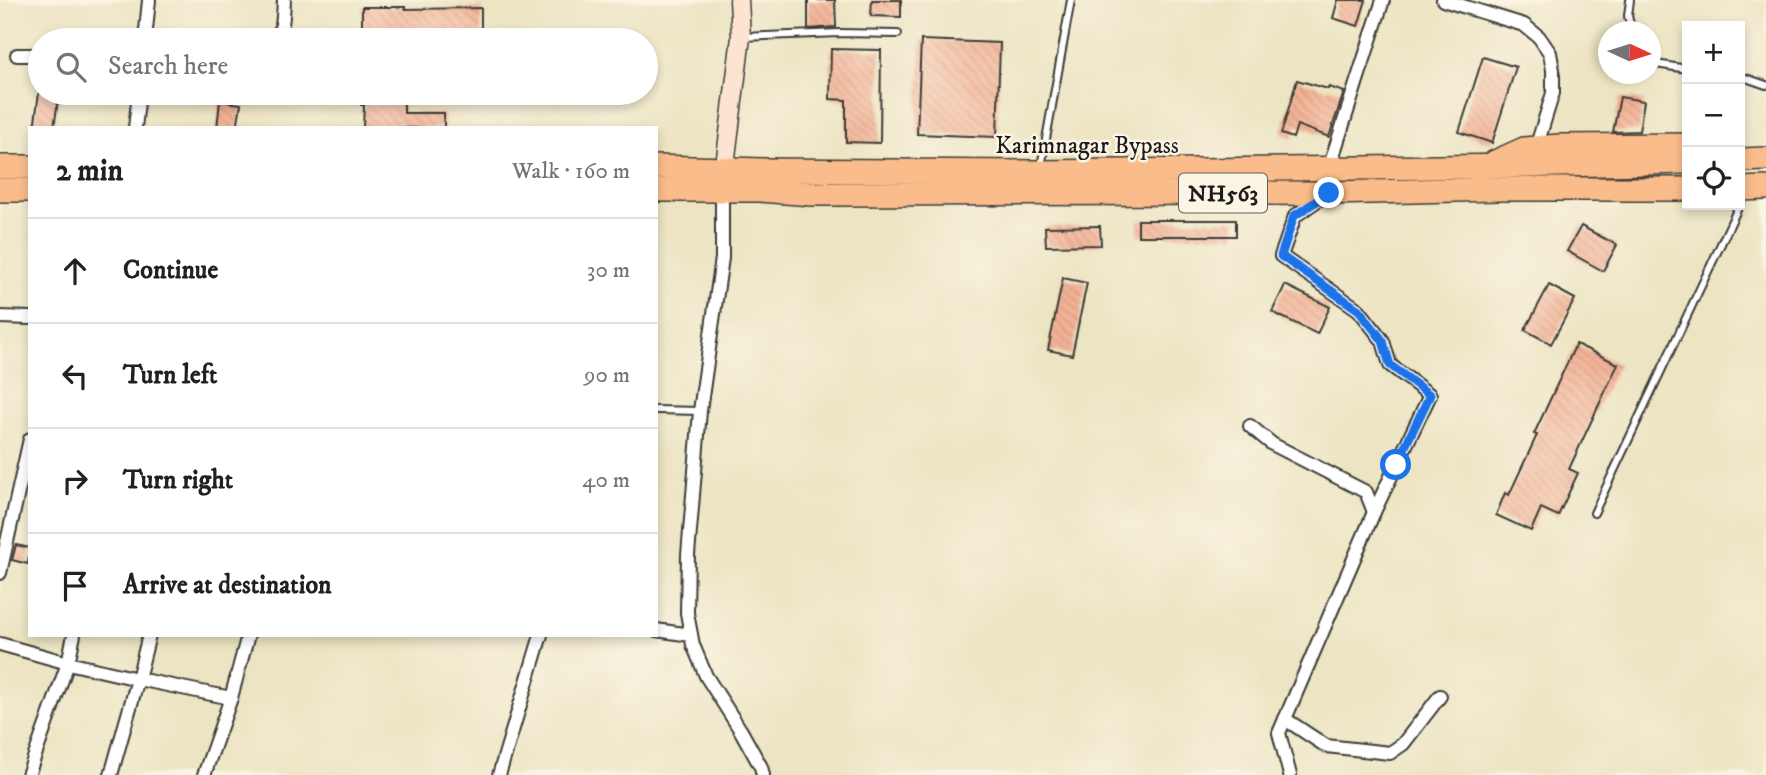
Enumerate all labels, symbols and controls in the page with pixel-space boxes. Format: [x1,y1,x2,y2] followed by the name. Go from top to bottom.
[1598,21,1661,84] north arrow
[1682,21,1745,210] map controls
[1682,21,1745,84] button: +
[28,28,658,105] search box
[52,48,90,86] icon: search
[108,50,228,83] text: Search here
[1682,84,1745,147] button: −
[995,131,1179,161] street label: Karimnagar Bypass
[1682,147,1745,210] button: locate
[56,153,123,190] text: 2 min
[512,157,630,186] text: Walk · 160 m
[1179,174,1267,212] road number: NH563
[1313,177,1344,208] route end
[56,252,94,290] icon: ahead
[123,254,218,287] text: Continue
[587,256,630,285] text: 30 m
[56,357,94,395] icon: left
[123,359,217,392] text: Turn left
[584,361,630,390] text: 90 m
[1380,449,1411,480] route start
[56,462,94,500] icon: right
[123,464,233,497] text: Turn right
[582,466,630,495] text: 40 m
[56,567,94,605] icon: arrive
[123,569,332,602] text: Arrive at destination

